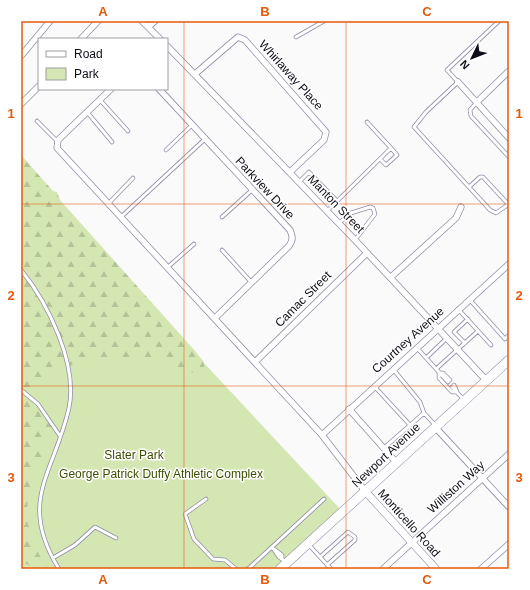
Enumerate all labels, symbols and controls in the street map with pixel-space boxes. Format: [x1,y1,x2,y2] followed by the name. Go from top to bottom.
[98,4,108,19] text: A
[260,4,270,19] text: B
[422,4,432,19] text: C
[256,37,326,113] street label: Whirlaway Place
[38,38,168,90] legend
[452,38,492,78] north arrow
[74,47,103,61] text: Road
[458,58,472,72] text: N
[74,67,100,81] text: Park
[7,106,15,121] text: 1
[515,106,523,121] text: 1
[233,154,298,222] street label: Parkview Drive
[305,172,368,236] street label: Manton Street
[272,268,334,330] street label: Camac Street
[7,288,15,303] text: 2
[515,288,523,303] text: 2
[369,304,447,376] street label: Courtney Avenue
[349,420,423,490] street label: Newport Avenue
[104,448,165,462] park label: Slater Park
[425,458,487,516] street label: Williston Way
[59,467,263,481] park label: George Patrick Duffy Athletic Complex
[7,470,15,485] text: 3
[515,470,523,485] text: 3
[375,486,443,560] street label: Monticello Road
[98,572,108,587] text: A
[260,572,270,587] text: B
[422,572,432,587] text: C

